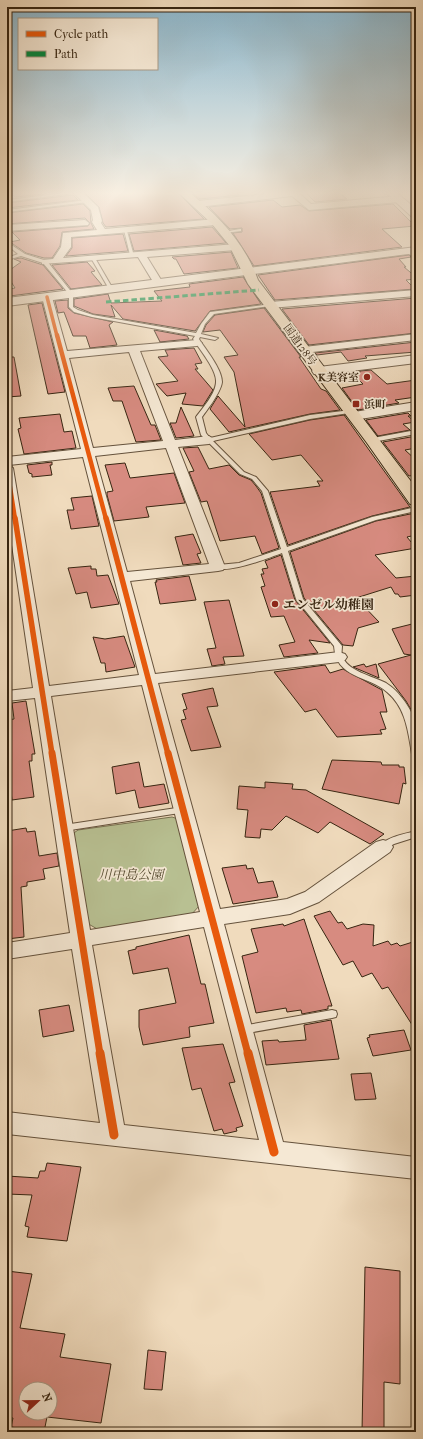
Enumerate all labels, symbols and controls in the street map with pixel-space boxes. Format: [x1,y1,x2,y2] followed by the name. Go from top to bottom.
[18,18,158,70] legend
[54,27,109,41] text: Cycle path
[54,47,78,61] text: Path
[281,322,319,368] street label: 国道128号
[318,371,359,384] place label: K美容室
[362,372,372,382] marker: K美容室
[364,398,386,411] place label: 浜町
[351,399,361,409] marker: 浜町
[283,597,374,612] place label: エンゼル幼稚園
[270,599,280,609] marker: エンゼル幼稚園
[98,867,165,882] park label: 川中島公園
[18,1381,58,1421] north arrow
[39,1391,55,1404] text: N

